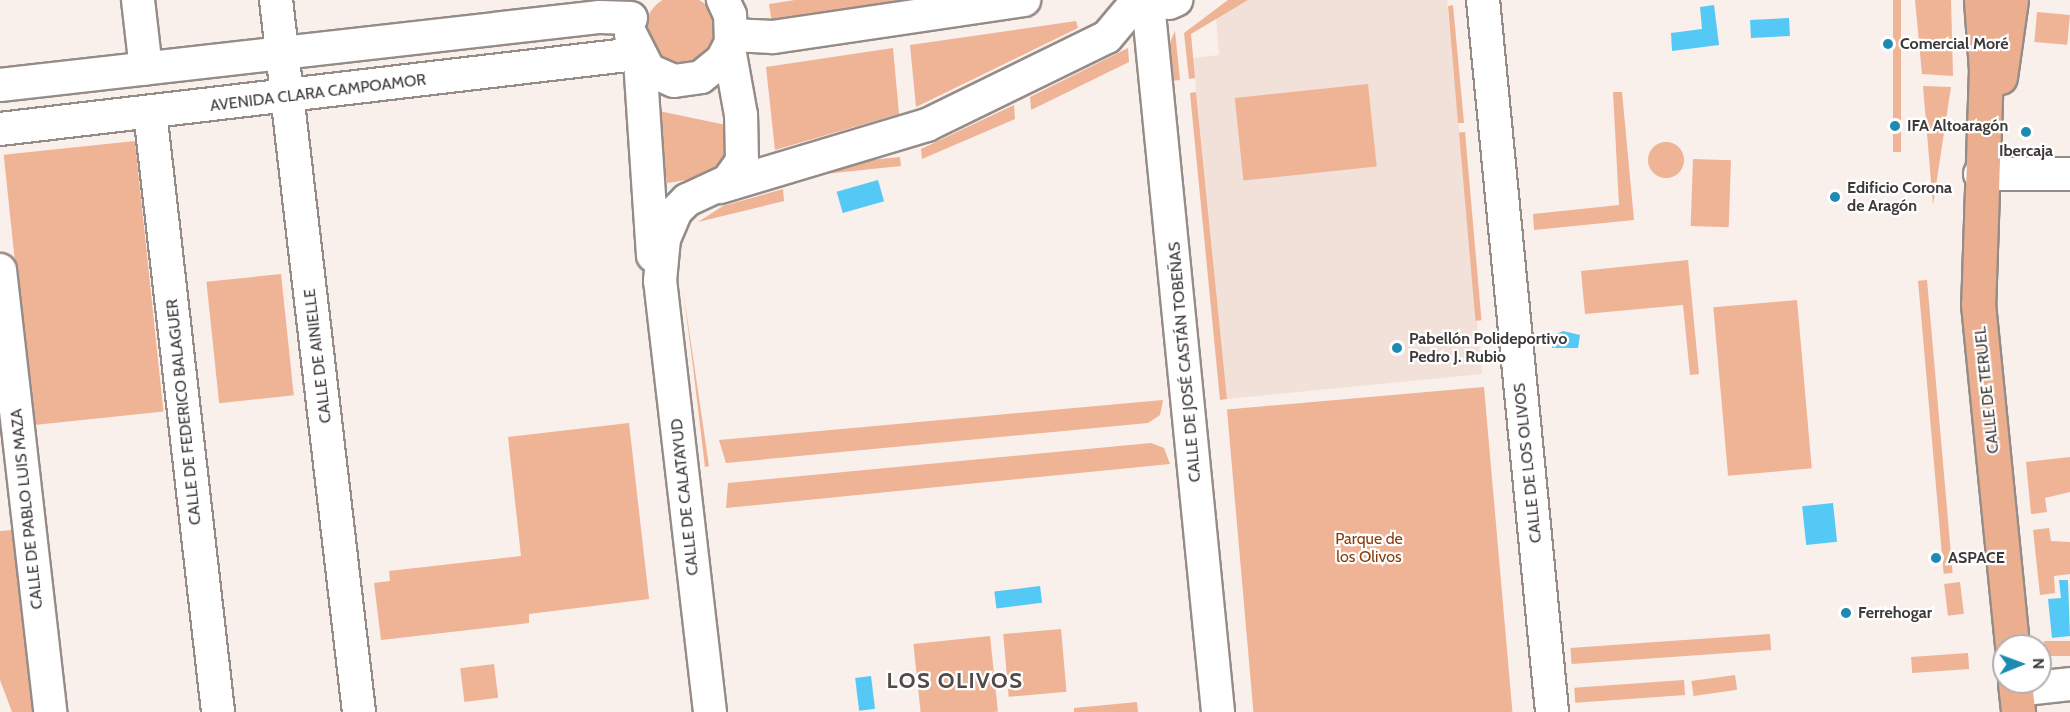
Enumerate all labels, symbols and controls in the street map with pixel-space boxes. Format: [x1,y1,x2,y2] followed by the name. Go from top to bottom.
[1900,34,2008,54] place label: Comercial Moré
[1881,37,1895,51] marker: Comercial Moré
[209,70,427,116] street label: AVENIDA CLARA CAMPOAMOR
[1907,116,2008,136] place label: IFA Altoaragón
[1888,119,1902,133] marker: IFA Altoaragón
[2019,125,2033,139] marker: Ibercaja
[1999,141,2053,161] place label: Ibercaja
[1847,178,1952,216] place label: Edificio Corona de Aragón
[1828,190,1842,204] marker: Edificio Corona de Aragón
[1165,241,1205,483] street label: CALLE DE JOSÉ CASTÁN TOBEÑAS
[300,288,336,424] street label: CALLE DE AINIELLE
[163,298,205,526] street label: CALLE DE FEDERICO BALAGUER
[1971,325,2003,455] street label: CALLE DE TERUEL
[1409,329,1567,367] place label: Pabellón Polideportivo Pedro J. Rubio
[1390,341,1404,355] marker: Pabellón Polideportivo Pedro J. Rubio
[1510,382,1546,544] street label: CALLE DE LOS OLIVOS
[7,408,47,610] street label: CALLE DE PABLO LUIS MAZA
[667,418,703,576] street label: CALLE DE CALATAYUD
[1335,529,1403,567] park label: Parque de los Olivos
[1948,548,2005,568] place label: ASPACE
[1929,551,1943,565] marker: ASPACE
[1858,603,1932,623] place label: Ferrehogar
[1839,606,1853,620] marker: Ferrehogar
[1992,634,2052,694] north arrow
[2029,658,2048,670] text: N
[887,668,1023,694] district label: LOS OLIVOS

